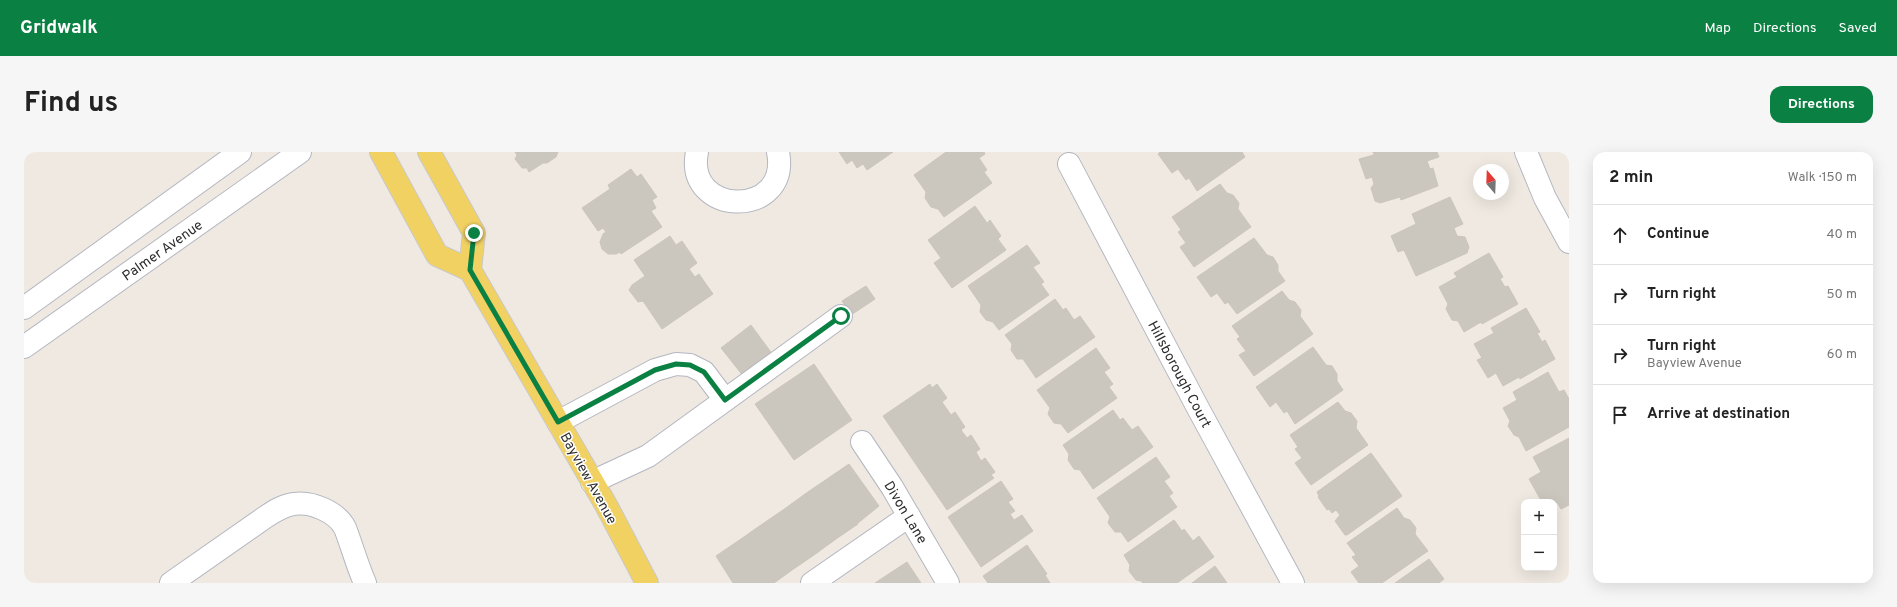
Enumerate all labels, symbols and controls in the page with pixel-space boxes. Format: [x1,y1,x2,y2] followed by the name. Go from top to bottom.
[20,16,98,40] text: Gridwalk
[1705,20,1731,37] text: Map
[1753,20,1817,37] text: Directions
[1839,20,1877,37] text: Saved
[24,86,118,122] text: Find us
[1770,86,1873,123] button: Directions
[1473,164,1509,200] north arrow
[1609,167,1653,189] text: 2 min
[1788,170,1857,186] text: Walk · 150 m
[119,217,206,285] street label: Palmer Avenue
[465,224,483,242] route end
[1609,224,1631,246] icon: ahead
[1647,225,1709,244] text: Continue
[1827,227,1857,243] text: 40 m
[1609,284,1631,306] icon: right
[1647,285,1716,304] text: Turn right
[1827,287,1857,303] text: 50 m
[832,307,850,325] route start
[1143,318,1214,431] street label: Hillsborough Court
[1647,337,1716,356] text: Turn right
[1609,344,1631,366] icon: right
[1827,347,1857,363] text: 60 m
[1647,356,1742,372] text: Bayview Avenue
[1609,404,1631,426] icon: arrive
[1647,405,1790,424] text: Arrive at destination
[556,430,620,528] street label: Bayview Avenue
[879,478,930,547] street label: Divon Lane
[1521,499,1557,571] map controls
[1521,499,1557,535] button: +
[1521,535,1557,571] button: −

